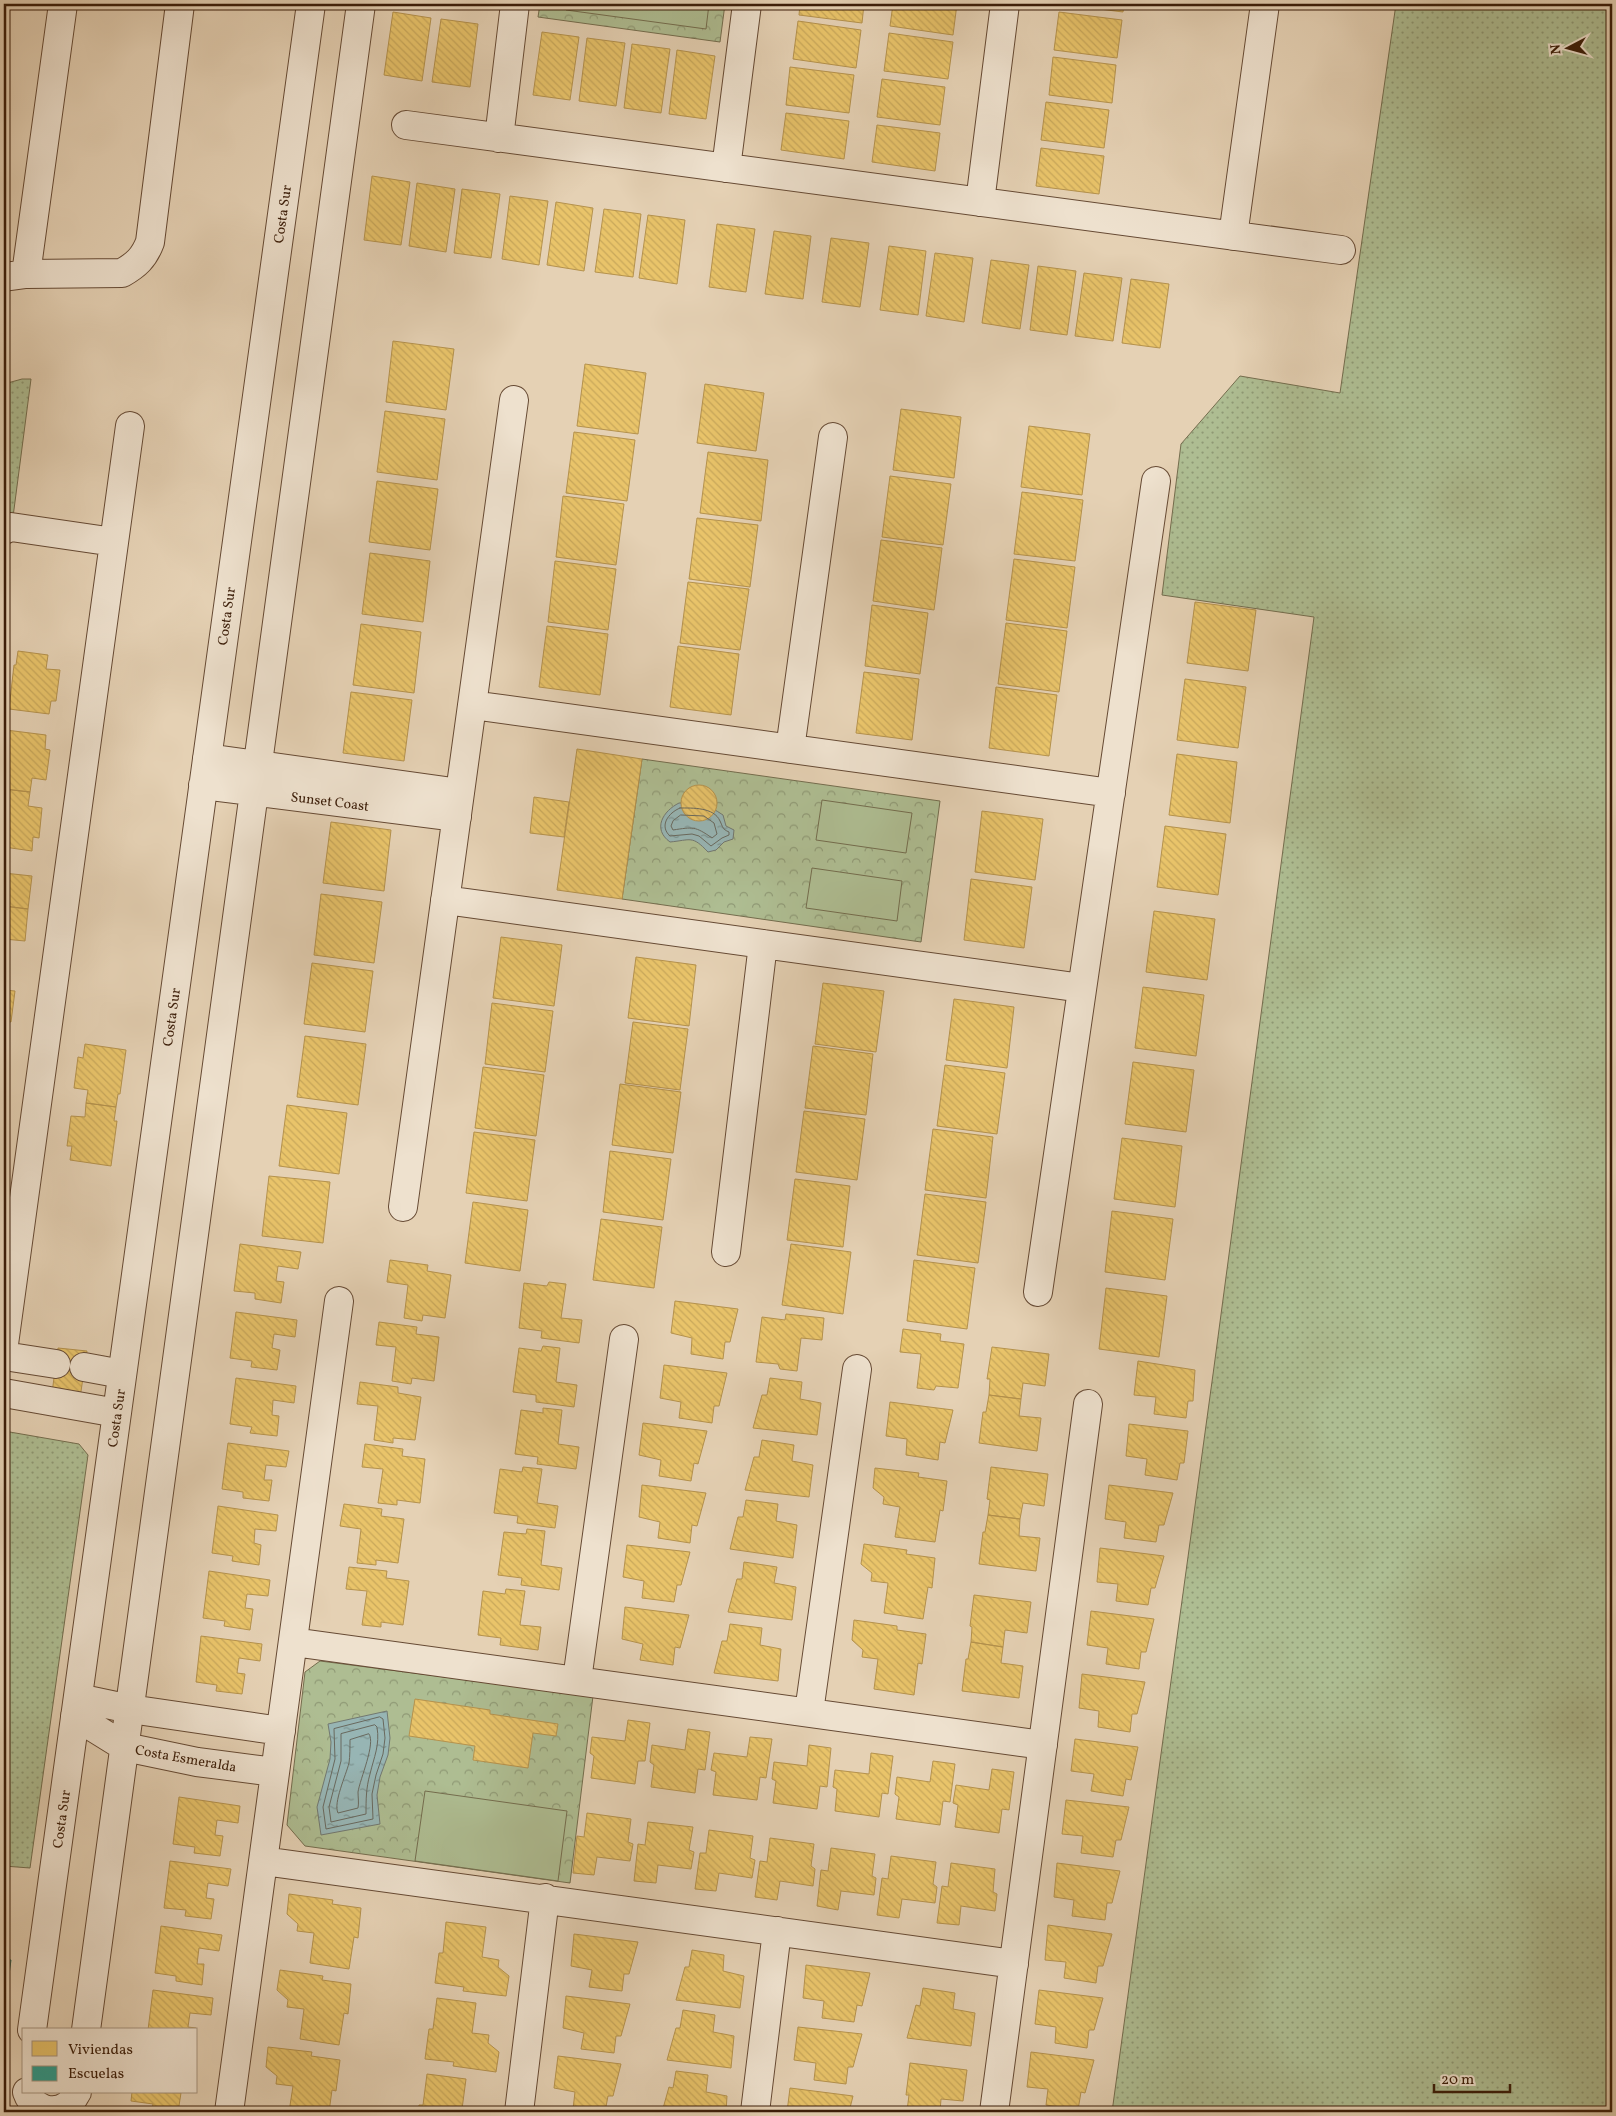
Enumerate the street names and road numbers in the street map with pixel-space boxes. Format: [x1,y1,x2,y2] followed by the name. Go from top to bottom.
[270,184,297,245] street label: Costa Sur
[214,586,241,647] street label: Costa Sur
[290,788,370,817] street label: Sunset Coast
[159,987,186,1048] street label: Costa Sur
[104,1388,131,1449] street label: Costa Sur
[134,1741,238,1778] street label: Costa Esmeralda
[49,1789,76,1850] street label: Costa Sur

